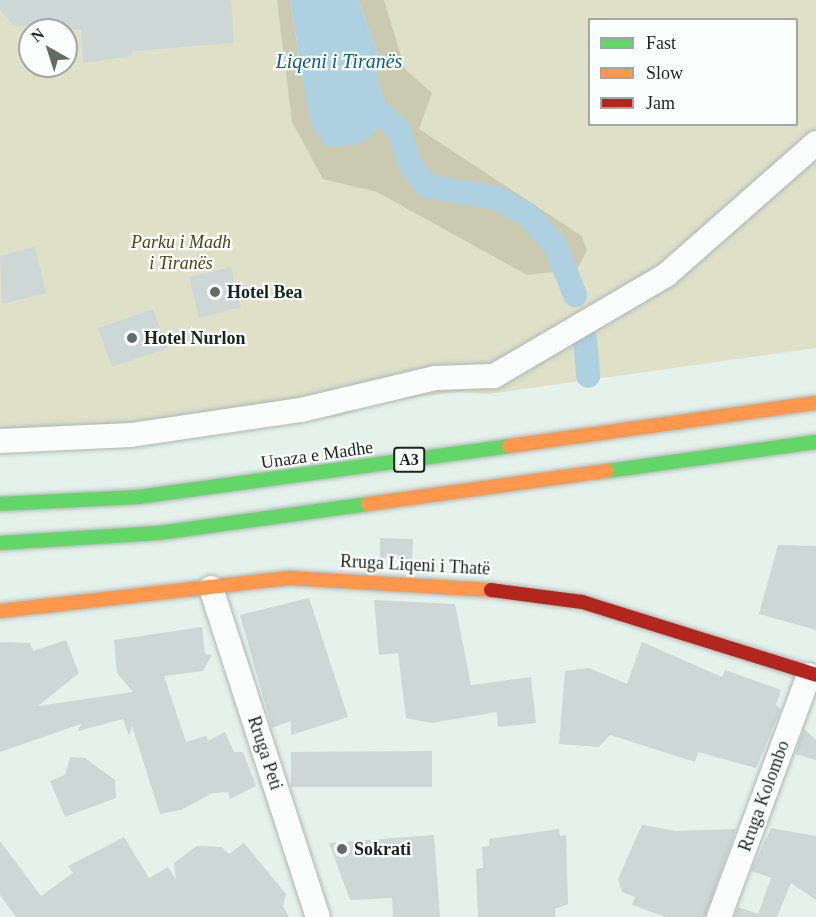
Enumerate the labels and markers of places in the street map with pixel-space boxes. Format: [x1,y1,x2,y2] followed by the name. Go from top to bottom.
[227,281,302,303] place label: Hotel Bea
[208,285,222,299] marker: Hotel Bea
[144,327,245,349] place label: Hotel Nurlon
[125,331,139,345] marker: Hotel Nurlon
[354,838,411,860] place label: Sokrati
[335,842,349,856] marker: Sokrati

